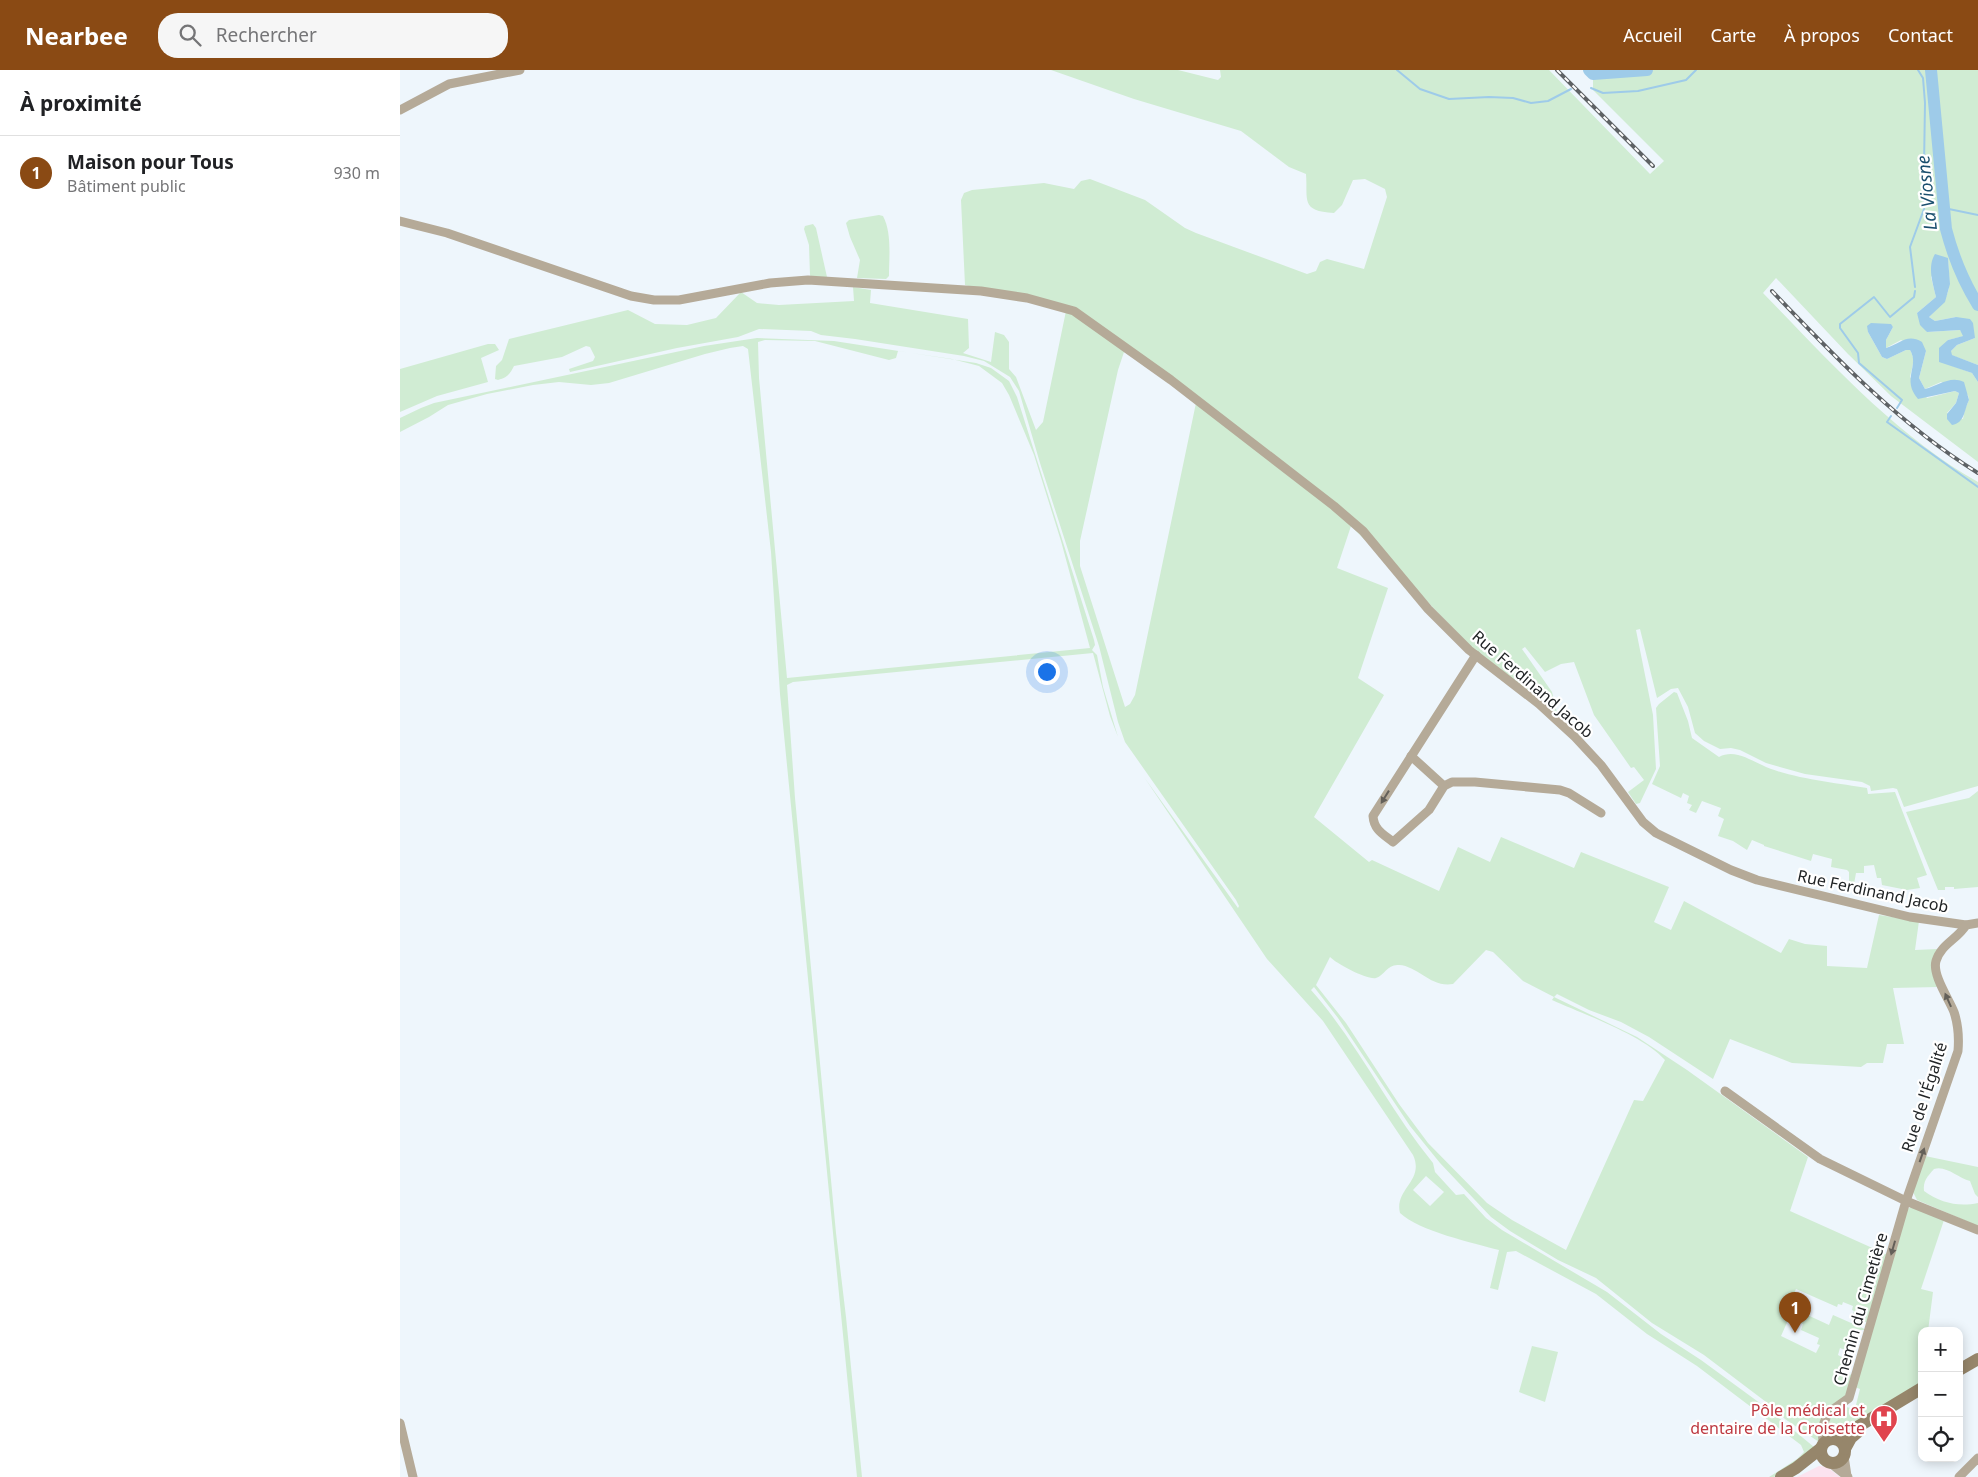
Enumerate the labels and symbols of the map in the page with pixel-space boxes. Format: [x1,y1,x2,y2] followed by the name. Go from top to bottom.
[1910,154,1942,232] water label: La Viosne
[1468,625,1598,743] street label: Rue Ferdinand Jacob
[1034,659,1060,685] your location
[1380,790,1390,804] one-way arrow
[1795,864,1951,918] street label: Rue Ferdinand Jacob
[1944,993,1952,1007] one-way arrow
[1896,1039,1952,1155] street label: Rue de l'Égalité
[1919,1147,1926,1162] one-way arrow
[1828,1230,1892,1388] street label: Chemin du Cimetière
[1889,1240,1897,1255] one-way arrow
[1779,1292,1811,1333] pin: 1
[1690,1399,1865,1439] place label: Pôle médical et dentaire de la Croisette
[1869,1404,1899,1443] hospital icon: Pôle médical et dentaire de la Croisette

